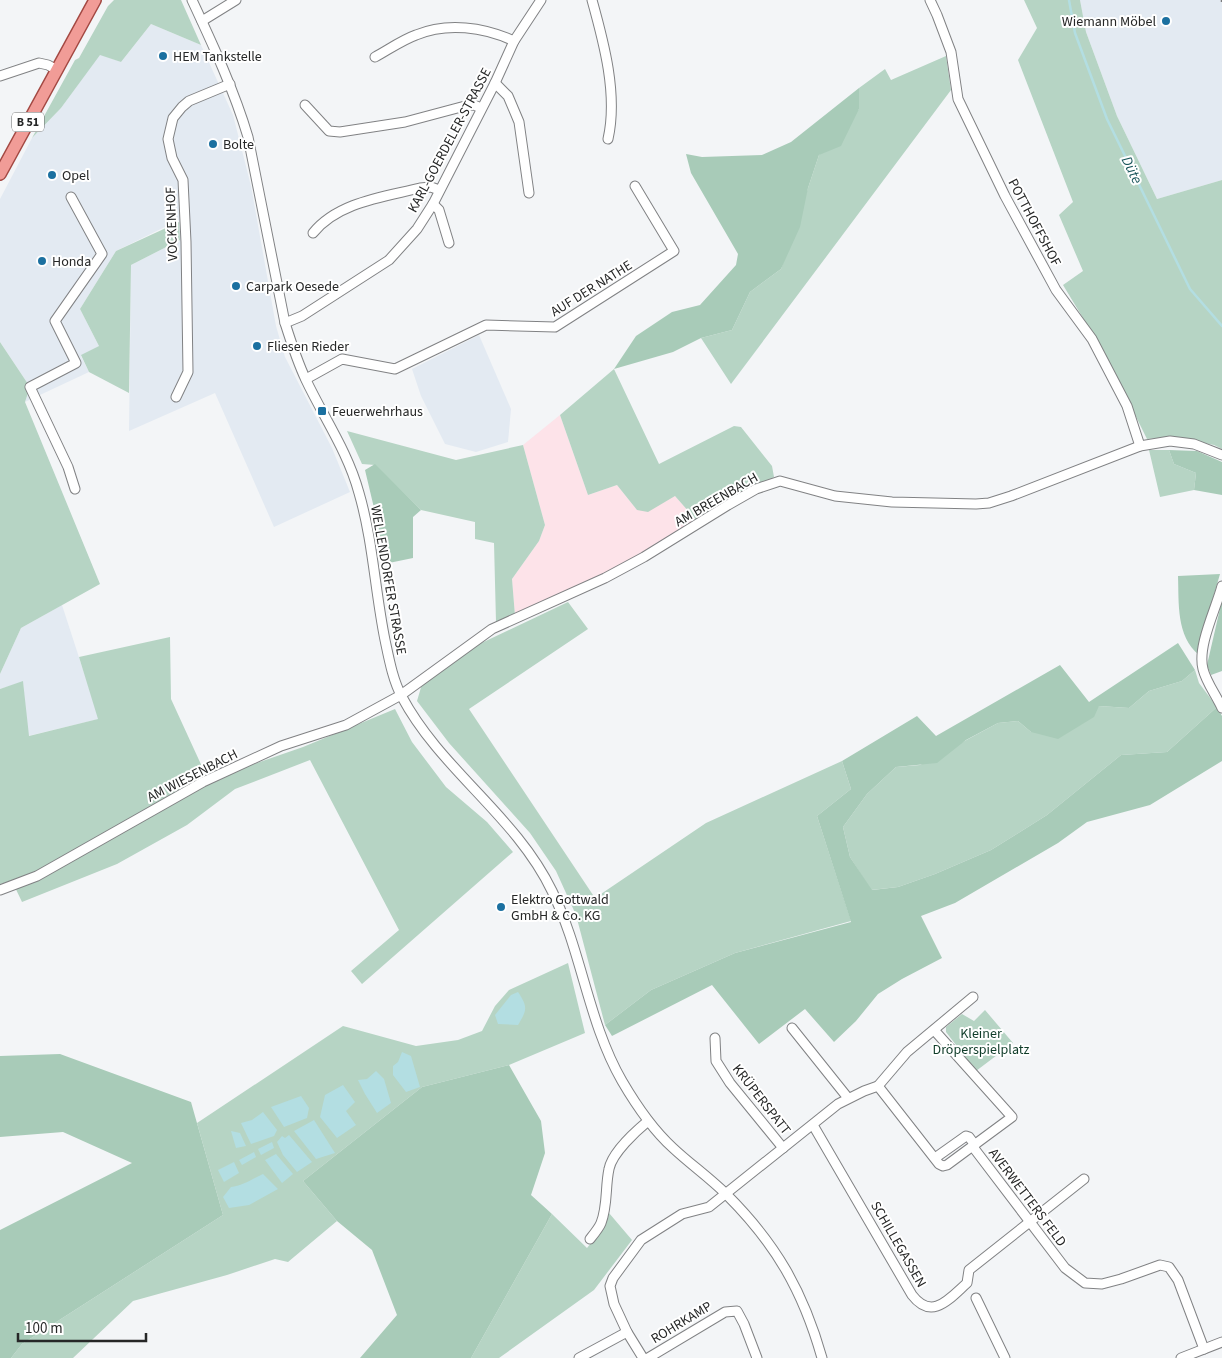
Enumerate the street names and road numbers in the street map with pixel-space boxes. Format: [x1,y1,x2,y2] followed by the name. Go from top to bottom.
[403,65,497,216] street label: KARL-GOERDELER-STRASSE
[12,112,44,132] road number: B 51
[1003,175,1066,270] street label: POTTHOFFSHOF
[161,186,183,261] street label: VOCKENHOF
[547,256,636,322] street label: AUF DER NATHE
[671,468,762,532] street label: AM BREENBACH
[365,504,411,657] street label: WELLENDORFER STRASSE
[144,744,241,807] street label: AM WIESENBACH
[727,1060,795,1140] street label: KRÜPERSPATT
[984,1144,1071,1251] street label: AVERWETTERS FELD
[865,1198,931,1291] street label: SCHILLEGASSEN
[647,1297,716,1349] street label: ROHRKAMP

